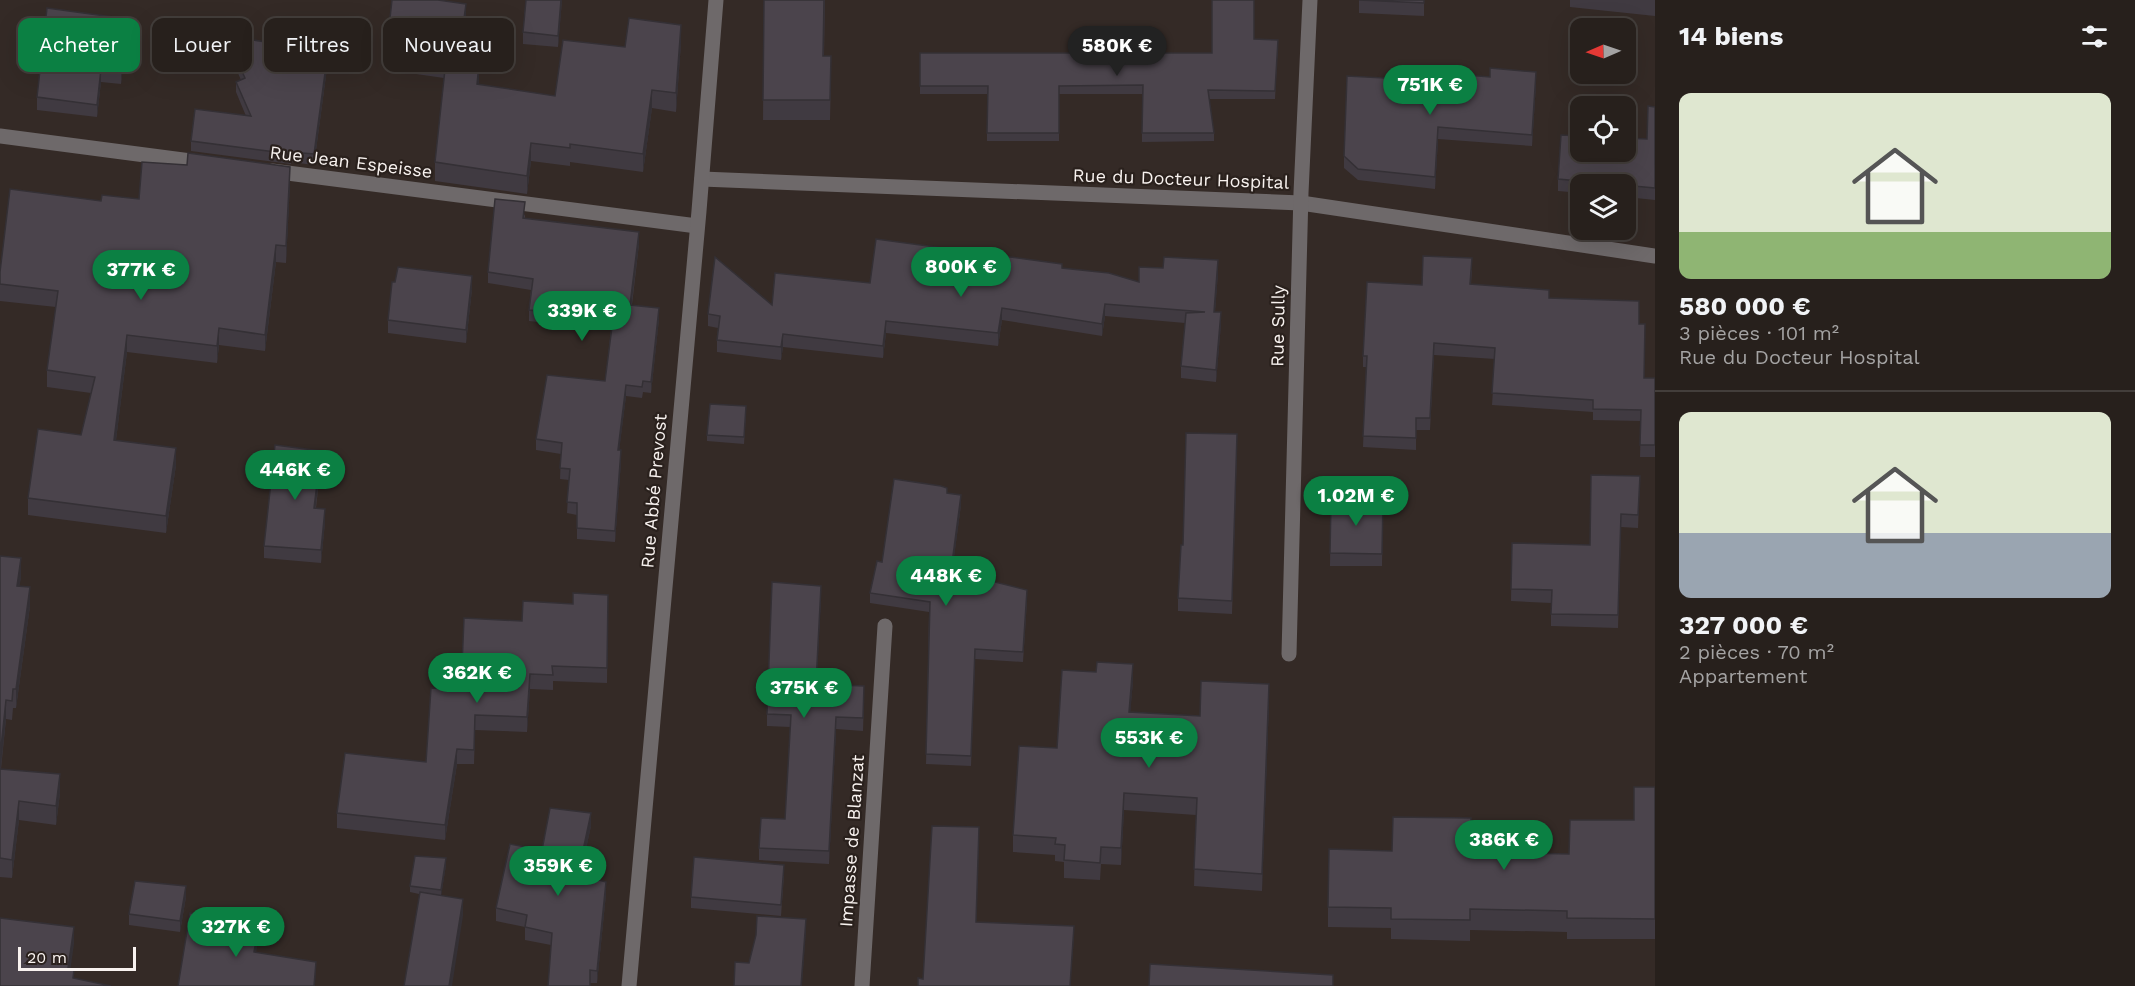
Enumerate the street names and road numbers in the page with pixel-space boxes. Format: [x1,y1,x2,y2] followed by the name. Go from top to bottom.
[269,141,434,182] street label: Rue Jean Espeisse
[1072,164,1290,193] street label: Rue du Docteur Hospital
[1266,284,1289,367] street label: Rue Sully
[636,412,671,569] street label: Rue Abbé Prevost
[835,754,868,928] street label: Impasse de Blanzat

